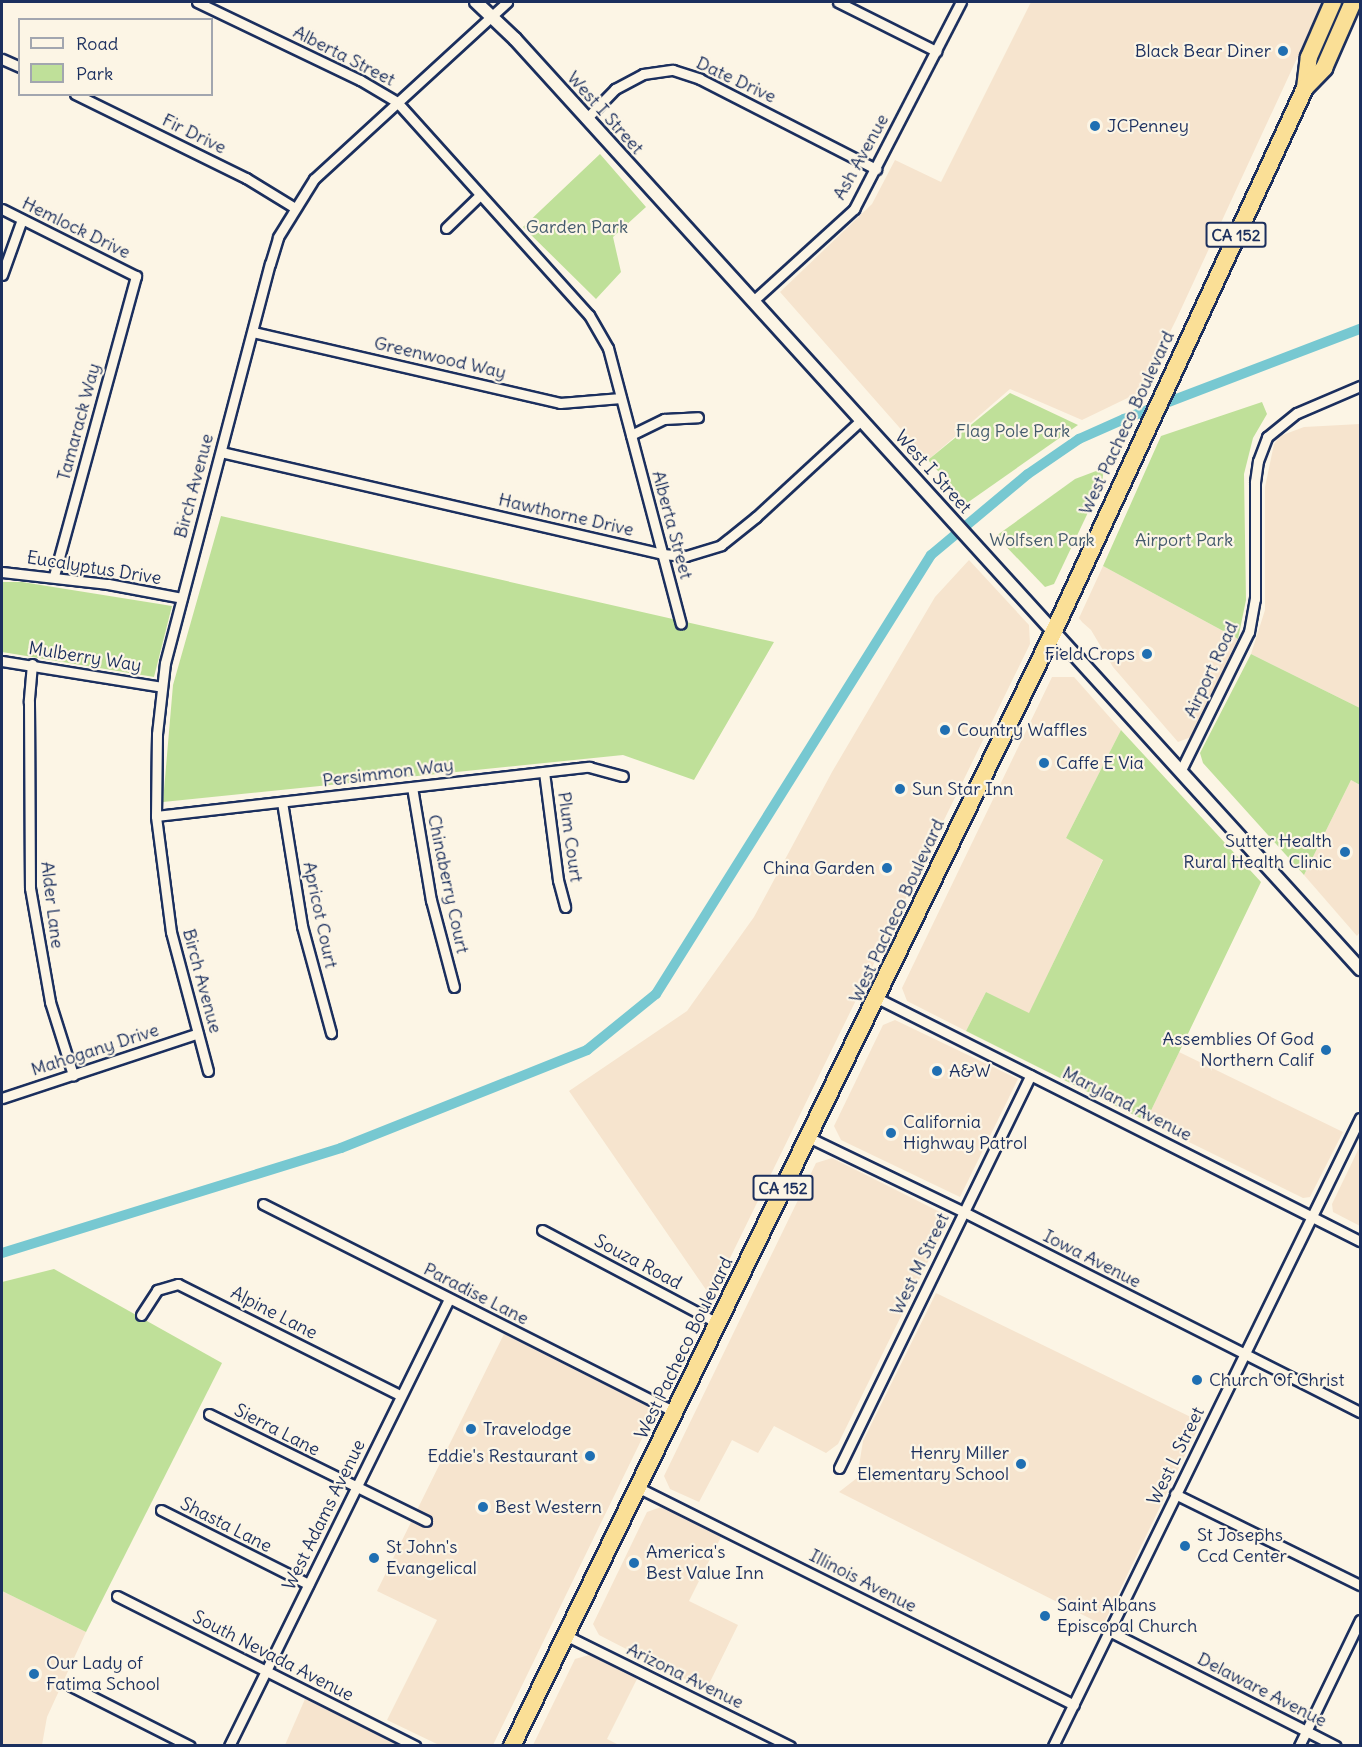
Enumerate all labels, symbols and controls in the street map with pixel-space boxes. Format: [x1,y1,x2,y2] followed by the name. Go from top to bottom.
[18,18,213,96] legend
[290,21,398,91] street label: Alberta Street
[76,32,118,55] text: Road
[1135,40,1271,62] place label: Black Bear Diner
[1276,44,1290,58] marker: Black Bear Diner
[693,52,779,108] street label: Date Drive
[76,62,113,85] text: Park
[562,67,648,159] street label: West I Street
[159,109,229,159] street label: Fir Drive
[829,110,893,204] street label: Ash Avenue
[1107,115,1189,137] place label: JCPenney
[1088,119,1102,133] marker: JCPenney
[18,193,134,263] street label: Hemlock Drive
[526,216,628,238] park label: Garden Park
[1204,222,1268,248] road number: CA 152
[1075,328,1179,518] street label: West Pacheco Boulevard
[372,332,508,384] street label: Greenwood Way
[53,361,105,483] street label: Tamarack Way
[956,420,1070,442] park label: Flag Pole Park
[890,426,976,518] street label: West I Street
[170,431,218,541] street label: Birch Avenue
[647,468,697,582] street label: Alberta Street
[496,489,636,541] street label: Hawthorne Drive
[989,529,1095,551] park label: Wolfsen Park
[1135,529,1233,551] park label: Airport Park
[25,547,163,589] street label: Eucalyptus Drive
[1179,619,1243,721] street label: Airport Road
[27,637,143,677] street label: Mulberry Way
[1045,643,1135,665] place label: Field Crops
[1140,647,1154,661] marker: Field Crops
[957,719,1087,741] place label: Country Waffles
[938,723,952,737] marker: Country Waffles
[1056,752,1144,774] place label: Caffe E Via
[321,754,455,792] street label: Persimmon Way
[1037,756,1051,770] marker: Caffe E Via
[912,778,1013,800] place label: Sun Star Inn
[893,782,907,796] marker: Sun Star Inn
[553,790,587,884] street label: Plum Court
[423,813,473,955] street label: Chinaberry Court
[845,816,949,1006] street label: West Pacheco Boulevard
[1183,831,1332,874] place label: Sutter Health Rural Health Clinic
[1336,843,1354,861] marker: Sutter Health Rural Health Clinic
[763,857,875,879] place label: China Garden
[36,860,68,950] street label: Alder Lane
[298,860,342,970] street label: Apricot Court
[880,861,894,875] marker: China Garden
[178,926,226,1036] street label: Birch Avenue
[28,1019,162,1081] street label: Mahogany Drive
[1163,1029,1314,1072] place label: Assemblies Of God Northern Calif
[1319,1043,1333,1057] marker: Assemblies Of God Northern Calif
[949,1060,991,1082] place label: A&W
[1059,1062,1195,1146] street label: Maryland Avenue
[930,1064,944,1078] marker: A&W
[903,1112,1027,1154] place label: California Highway Patrol
[884,1126,898,1140] marker: California Highway Patrol
[752,1175,814,1201] road number: CA 152
[886,1209,954,1319] street label: West M Street
[1040,1225,1144,1293] street label: Iowa Avenue
[591,1230,685,1294] street label: Souza Road
[630,1253,738,1443] street label: West Pacheco Boulevard
[420,1258,532,1330] street label: Paradise Lane
[227,1282,321,1344] street label: Alpine Lane
[1209,1369,1345,1391] place label: Church Of Christ
[1190,1373,1204,1387] marker: Church Of Christ
[231,1399,323,1461] street label: Sierra Lane
[1143,1404,1209,1508] street label: West L Street
[483,1418,572,1440] place label: Travelodge
[464,1422,478,1436] marker: Travelodge
[278,1436,370,1594] street label: West Adams Avenue
[857,1443,1009,1486] place label: Henry Miller Elementary School
[427,1445,578,1467] place label: Eddie's Restaurant
[583,1449,597,1463] marker: Eddie's Restaurant
[1014,1457,1028,1471] marker: Henry Miller Elementary School
[177,1493,275,1557] street label: Shasta Lane
[495,1496,602,1518] place label: Best Western
[476,1500,490,1514] marker: Best Western
[1197,1525,1287,1568] place label: St Josephs Ccd Center
[386,1537,477,1580] place label: St John's Evangelical
[1178,1539,1192,1553] marker: St Josephs Ccd Center
[646,1542,764,1584] place label: America's Best Value Inn
[806,1545,920,1617] street label: Illinois Avenue
[367,1551,381,1565] marker: St John's Evangelical
[627,1556,641,1570] marker: America's Best Value Inn
[1057,1595,1197,1638] place label: Saint Albans Episcopal Church
[189,1606,357,1706] street label: South Nevada Avenue
[1038,1609,1052,1623] marker: Saint Albans Episcopal Church
[623,1638,747,1714] street label: Arizona Avenue
[1194,1648,1330,1732] street label: Delaware Avenue
[46,1653,160,1696] place label: Our Lady of Fatima School
[27,1667,41,1681] marker: Our Lady of Fatima School

